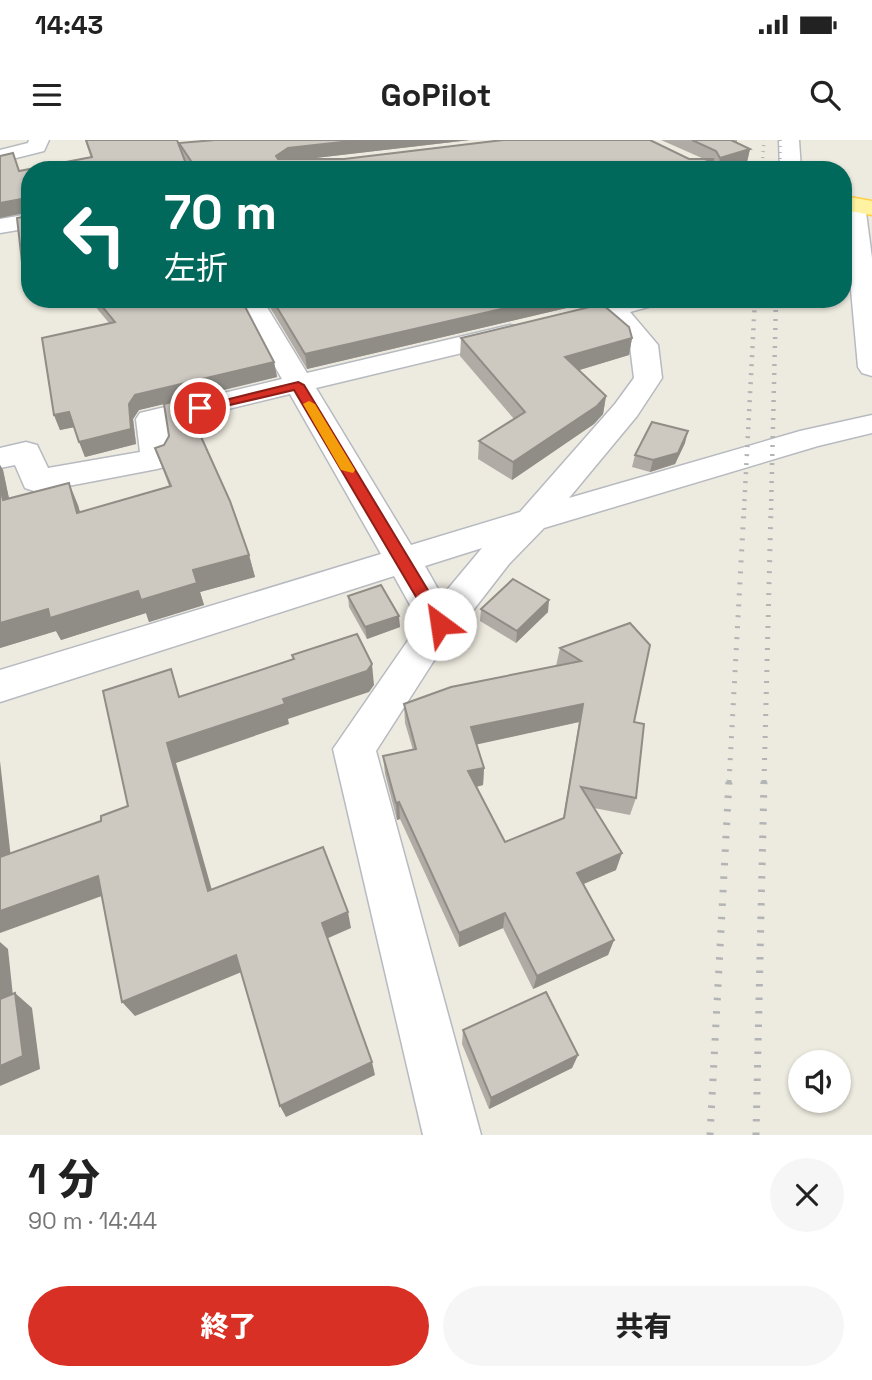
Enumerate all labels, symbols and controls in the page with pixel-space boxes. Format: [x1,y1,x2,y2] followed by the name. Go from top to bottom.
[35,8,103,42] text: 14:43
[381,75,491,115] text: GoPilot
[28,76,66,114] icon: menu
[806,76,844,114] icon: search
[164,181,277,243] text: 70 m
[49,189,140,280] icon: left
[164,248,228,288] text: 左折
[170,378,230,438] pin
[181,389,219,427] icon: arrive
[403,587,477,661] position arrow
[788,1050,851,1113] map controls
[788,1050,851,1113] button: sound
[28,1153,100,1206] text: 1 分
[770,1158,844,1232] button: close
[28,1206,157,1236] text: 90 m · 14:44
[28,1286,429,1366] button: 終了
[443,1286,844,1366] button: 共有

